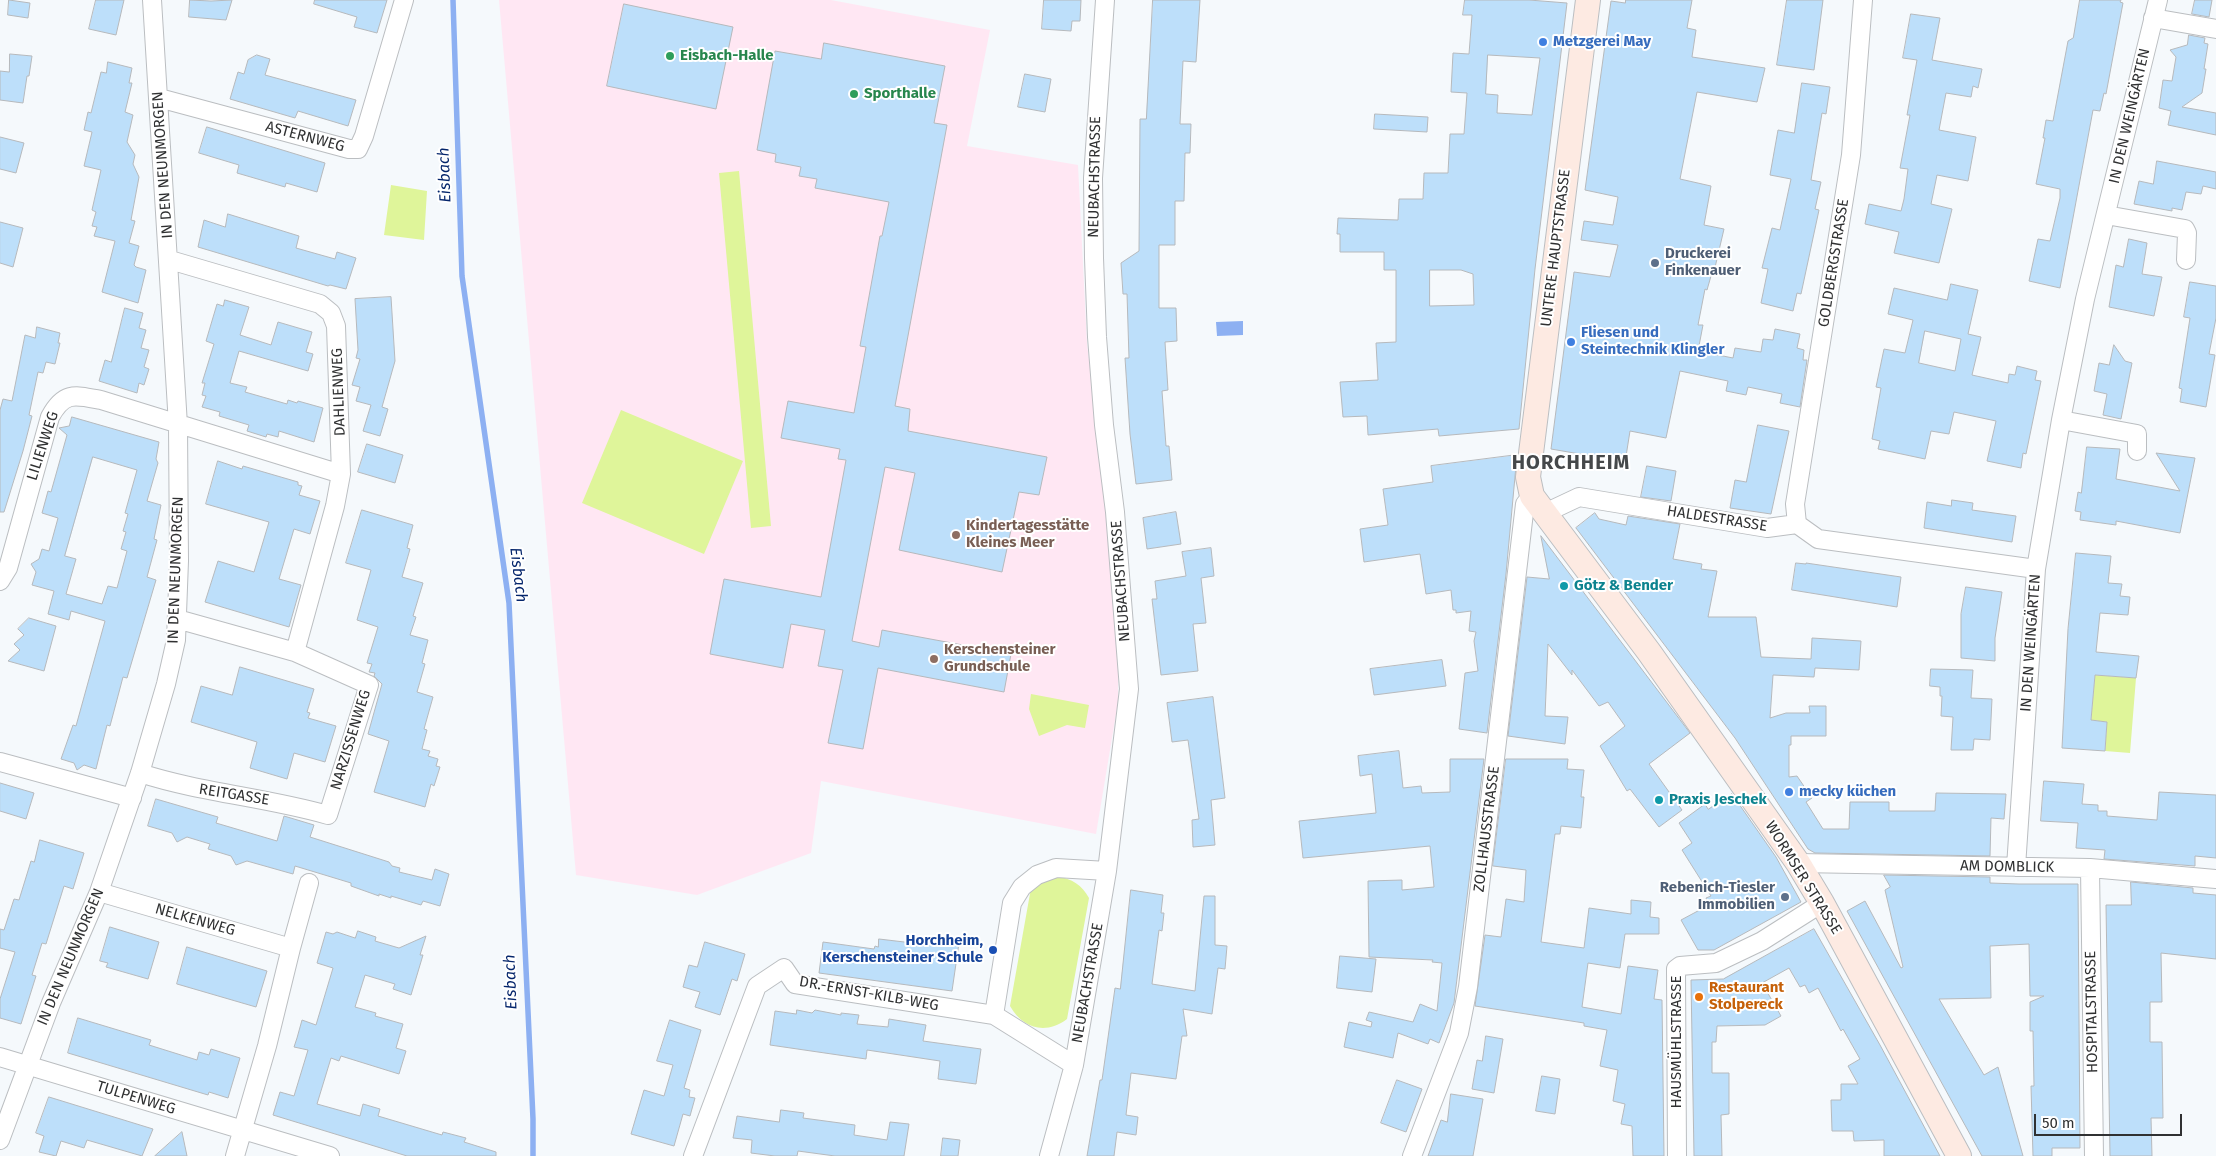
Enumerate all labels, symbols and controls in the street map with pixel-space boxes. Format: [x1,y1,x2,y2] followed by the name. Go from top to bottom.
[1553,33,1651,51] place label: Metzgerei May
[1537,36,1549,48] marker: Metzgerei May
[680,47,774,65] place label: Eisbach-Halle
[2106,47,2154,185] street label: IN DEN WEINGÄRTEN
[664,50,676,62] marker: Eisbach-Halle
[864,85,936,103] place label: Sporthalle
[848,88,860,100] marker: Sporthalle
[149,91,177,239] street label: IN DEN NEUNMORGEN
[1085,116,1105,238] street label: NEUBACHSTRASSE
[263,118,347,156] street label: ASTERNWEG
[434,147,456,203] water label: Eisbach
[1537,168,1575,328] street label: UNTERE HAUPTSTRASSE
[1815,197,1853,329] street label: GOLDBERGSTRASSE
[1665,245,1741,280] place label: Druckerei Finkenauer
[1649,257,1661,269] marker: Druckerei Finkenauer
[1581,324,1724,359] place label: Fliesen und Steintechnik Klingler
[1565,336,1577,348] marker: Fliesen und Steintechnik Klingler
[328,348,350,436] street label: DAHLIENWEG
[23,409,63,483] street label: LILIENWEG
[1511,451,1631,475] district label: HORCHHEIM
[164,496,188,644] street label: IN DEN NEUNMORGEN
[1666,502,1768,536] street label: HALDESTRASSE
[966,517,1089,552] place label: Kindertagesstätte Kleines Meer
[1108,520,1134,642] street label: NEUBACHSTRASSE
[950,529,962,541] marker: Kindertagesstätte Kleines Meer
[505,546,531,604] water label: Eisbach
[2017,573,2045,713] street label: IN DEN WEINGÄRTEN
[1574,577,1673,595] place label: Götz & Bender
[1558,580,1570,592] marker: Götz & Bender
[944,641,1056,676] place label: Kerschensteiner Grundschule
[928,653,940,665] marker: Kerschensteiner Grundschule
[327,688,375,792] street label: NARZISSENWEG
[1470,765,1504,893] street label: ZOLLHAUSSTRASSE
[198,781,270,809] street label: REITGASSE
[1799,783,1896,801] place label: mecky küchen
[1783,786,1795,798] marker: mecky küchen
[1669,791,1767,809] place label: Praxis Jeschek
[1653,794,1665,806] marker: Praxis Jeschek
[1761,818,1845,938] street label: WORMSER STRASSE
[1960,857,2054,877] street label: AM DOMBLICK
[1660,879,1775,914] place label: Rebenich-Tiesler Immobilien
[34,886,108,1028] street label: IN DEN NEUNMORGEN
[1779,891,1791,903] marker: Rebenich-Tiesler Immobilien
[153,900,237,940] street label: NELKENWEG
[1069,921,1107,1045] street label: NEUBACHSTRASSE
[822,932,983,967] place label: Horchheim, Kerschensteiner Schule
[987,944,999,956] marker: Horchheim, Kerschensteiner Schule
[2082,951,2102,1073] street label: HOSPITALSTRASSE
[500,954,522,1010] water label: Eisbach
[798,973,940,1015] street label: DR.-ERNST-KILB-WEG
[1668,975,1686,1109] street label: HAUSMÜHLSTRASSE
[1709,979,1784,1014] place label: Restaurant Stolpereck
[1693,991,1705,1003] marker: Restaurant Stolpereck
[94,1077,178,1119] street label: TULPENWEG
[2036,1104,2184,1136] scale bar
[2042,1114,2075,1132] text: 50 m

